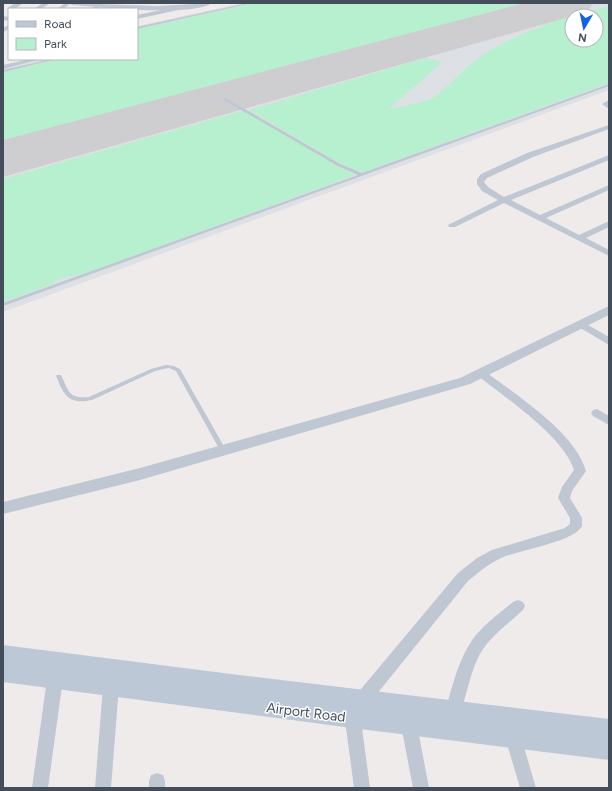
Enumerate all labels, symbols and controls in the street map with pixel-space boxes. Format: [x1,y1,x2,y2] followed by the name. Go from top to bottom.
[8,8,138,60] legend
[564,8,604,48] north arrow
[44,17,72,31] text: Road
[577,30,588,44] text: N
[44,37,67,51] text: Park
[265,699,346,726] street label: Airport Road

